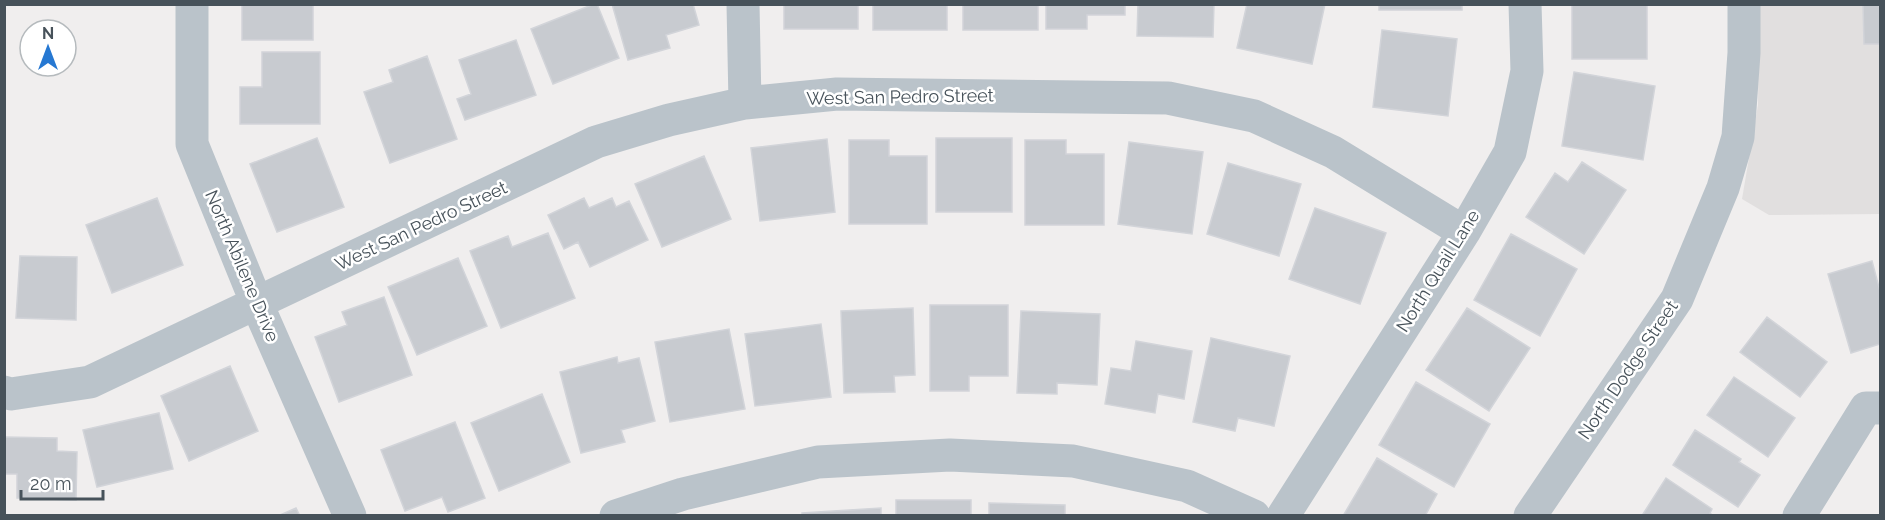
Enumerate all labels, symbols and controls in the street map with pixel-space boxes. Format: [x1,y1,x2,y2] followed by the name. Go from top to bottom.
[18,18,78,78] north arrow
[42,24,54,43] text: N
[806,84,994,109] street label: West San Pedro Street
[331,176,510,275] street label: West San Pedro Street
[201,187,284,345] street label: North Abilene Drive
[1392,205,1484,336] street label: North Quail Lane
[1573,296,1682,443] street label: North Dodge Street
[21,463,104,501] scale bar
[30,473,72,494] text: 20 m

